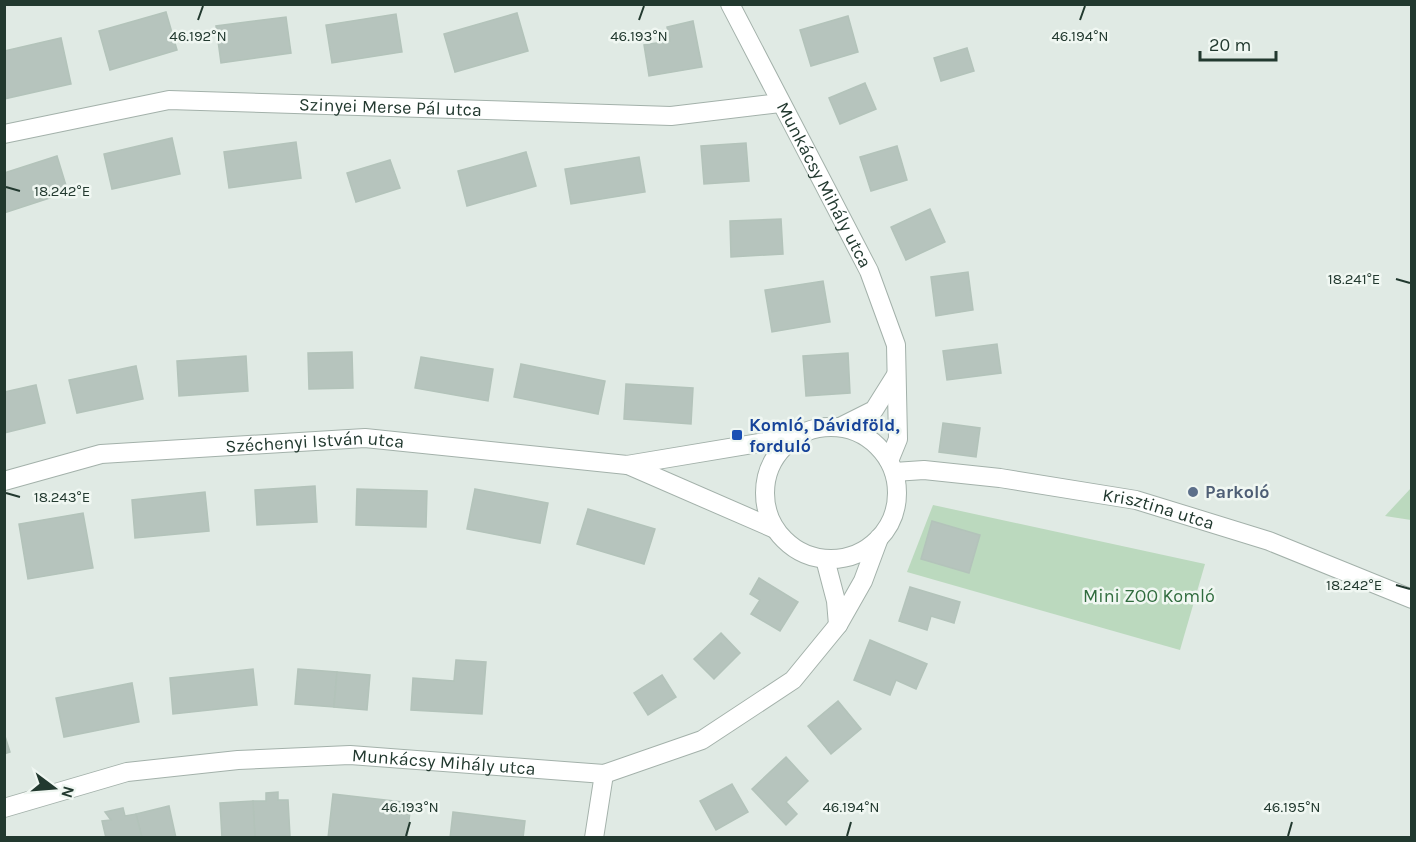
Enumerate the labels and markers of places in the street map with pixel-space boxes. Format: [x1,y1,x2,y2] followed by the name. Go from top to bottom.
[749,414,900,457] place label: Komló, Dávidföld, forduló
[730,428,744,442] marker: Komló, Dávidföld, forduló
[1205,481,1270,503] place label: Parkoló
[1186,485,1200,499] marker: Parkoló

